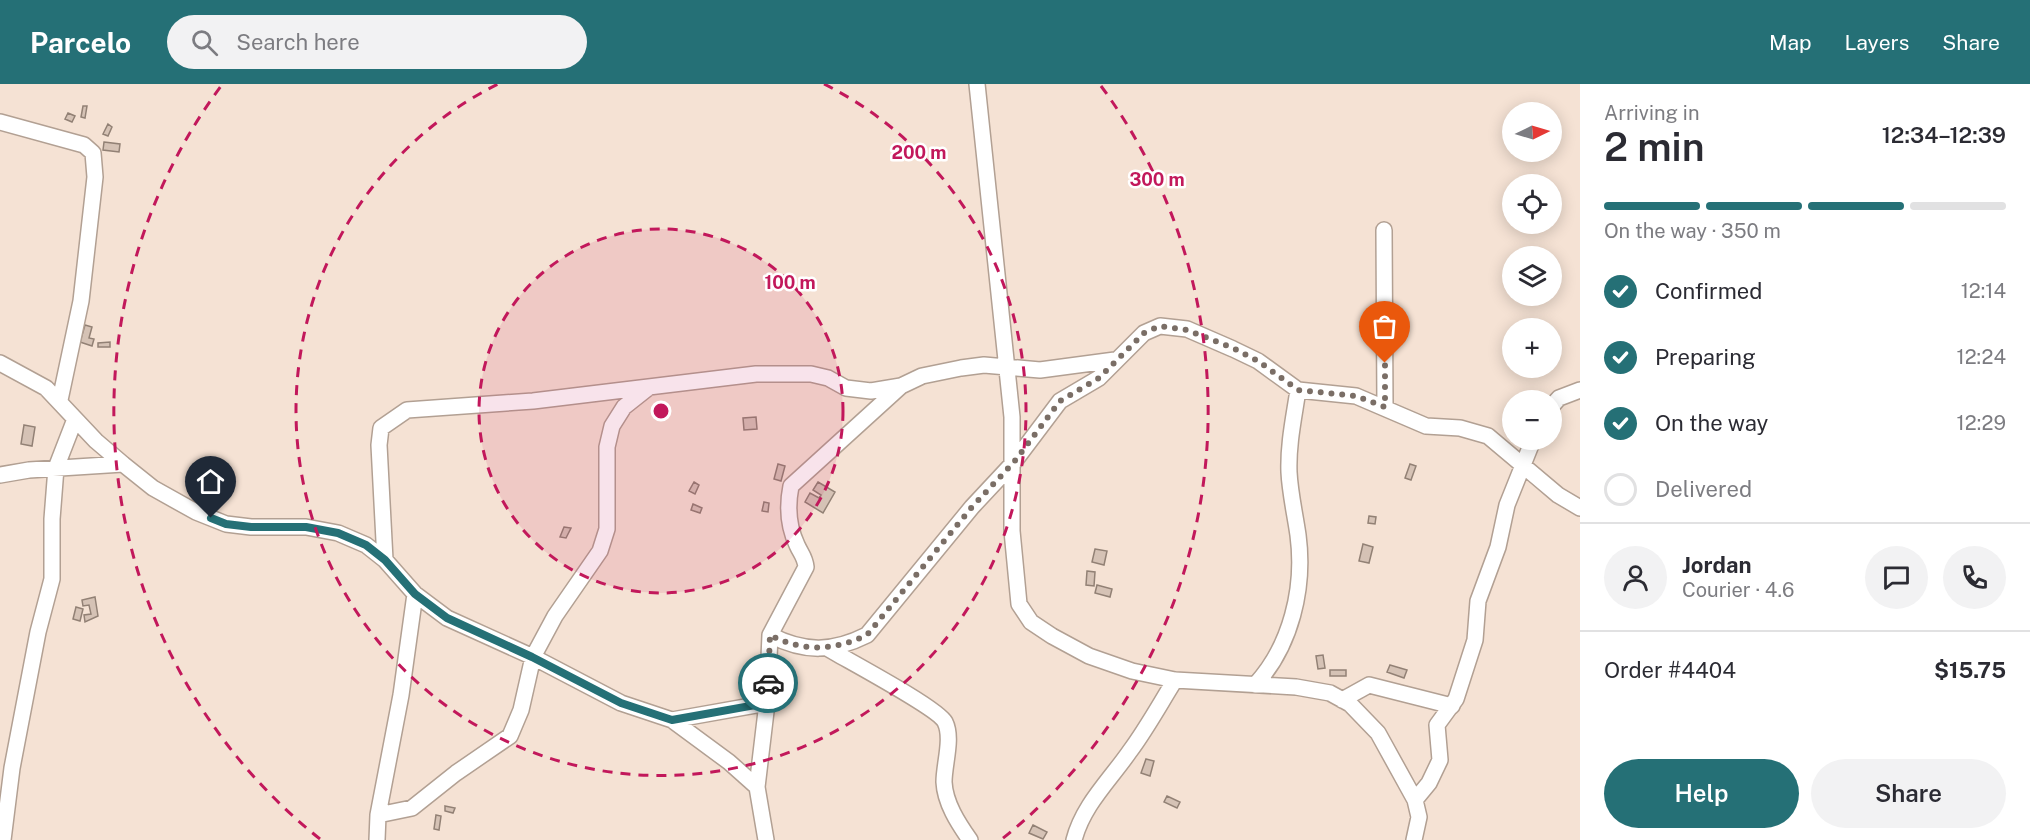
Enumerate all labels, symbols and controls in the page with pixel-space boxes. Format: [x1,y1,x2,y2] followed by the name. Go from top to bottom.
[167,15,587,69] search box
[30,26,131,59] text: Parcelo
[188,26,221,59] icon: search
[236,29,360,55] text: Search here
[1769,30,1812,55] text: Map
[1845,30,1909,55] text: Layers
[1942,30,2000,55] text: Share
[1604,101,1699,125] text: Arriving in
[1502,102,1562,162] north arrow
[1502,102,1562,450] map controls
[1882,122,2006,148] text: 12:34–12:39
[1604,124,1705,170] text: 2 min
[892,142,946,163] text: 200 m
[1129,169,1185,190] text: 300 m
[1502,174,1562,234] button: locate
[1604,219,1781,243] text: On the way · 350 m
[1502,246,1562,306] button: layers
[764,272,816,293] text: 100 m
[1604,275,1637,308] icon: check
[1655,278,1762,304] text: Confirmed
[1961,279,2006,303] text: 12:14
[1359,301,1410,363] pin
[1368,310,1401,343] icon: bag
[1502,318,1562,378] button: +
[1604,341,1637,374] icon: check
[1655,344,1756,370] text: Preparing
[1957,345,2006,369] text: 12:24
[1502,390,1562,450] button: −
[651,401,671,421] centre of rings
[1604,407,1637,440] icon: check
[1655,410,1768,436] text: On the way
[1957,411,2006,435] text: 12:29
[185,456,236,518] pin
[194,465,227,498] icon: home
[1655,476,1752,502] text: Delivered
[1604,546,1667,609] button: person
[1865,546,1928,609] button: chat
[1943,546,2006,609] button: phone
[1682,552,1751,578] text: Jordan
[1682,578,1794,602] text: Courier · 4.6
[738,653,798,713] courier
[1604,657,1736,683] text: Order #4404
[1934,657,2006,683] text: $15.75
[752,667,785,700] icon: car
[1604,759,1799,828] button: Help
[1811,759,2006,828] button: Share

